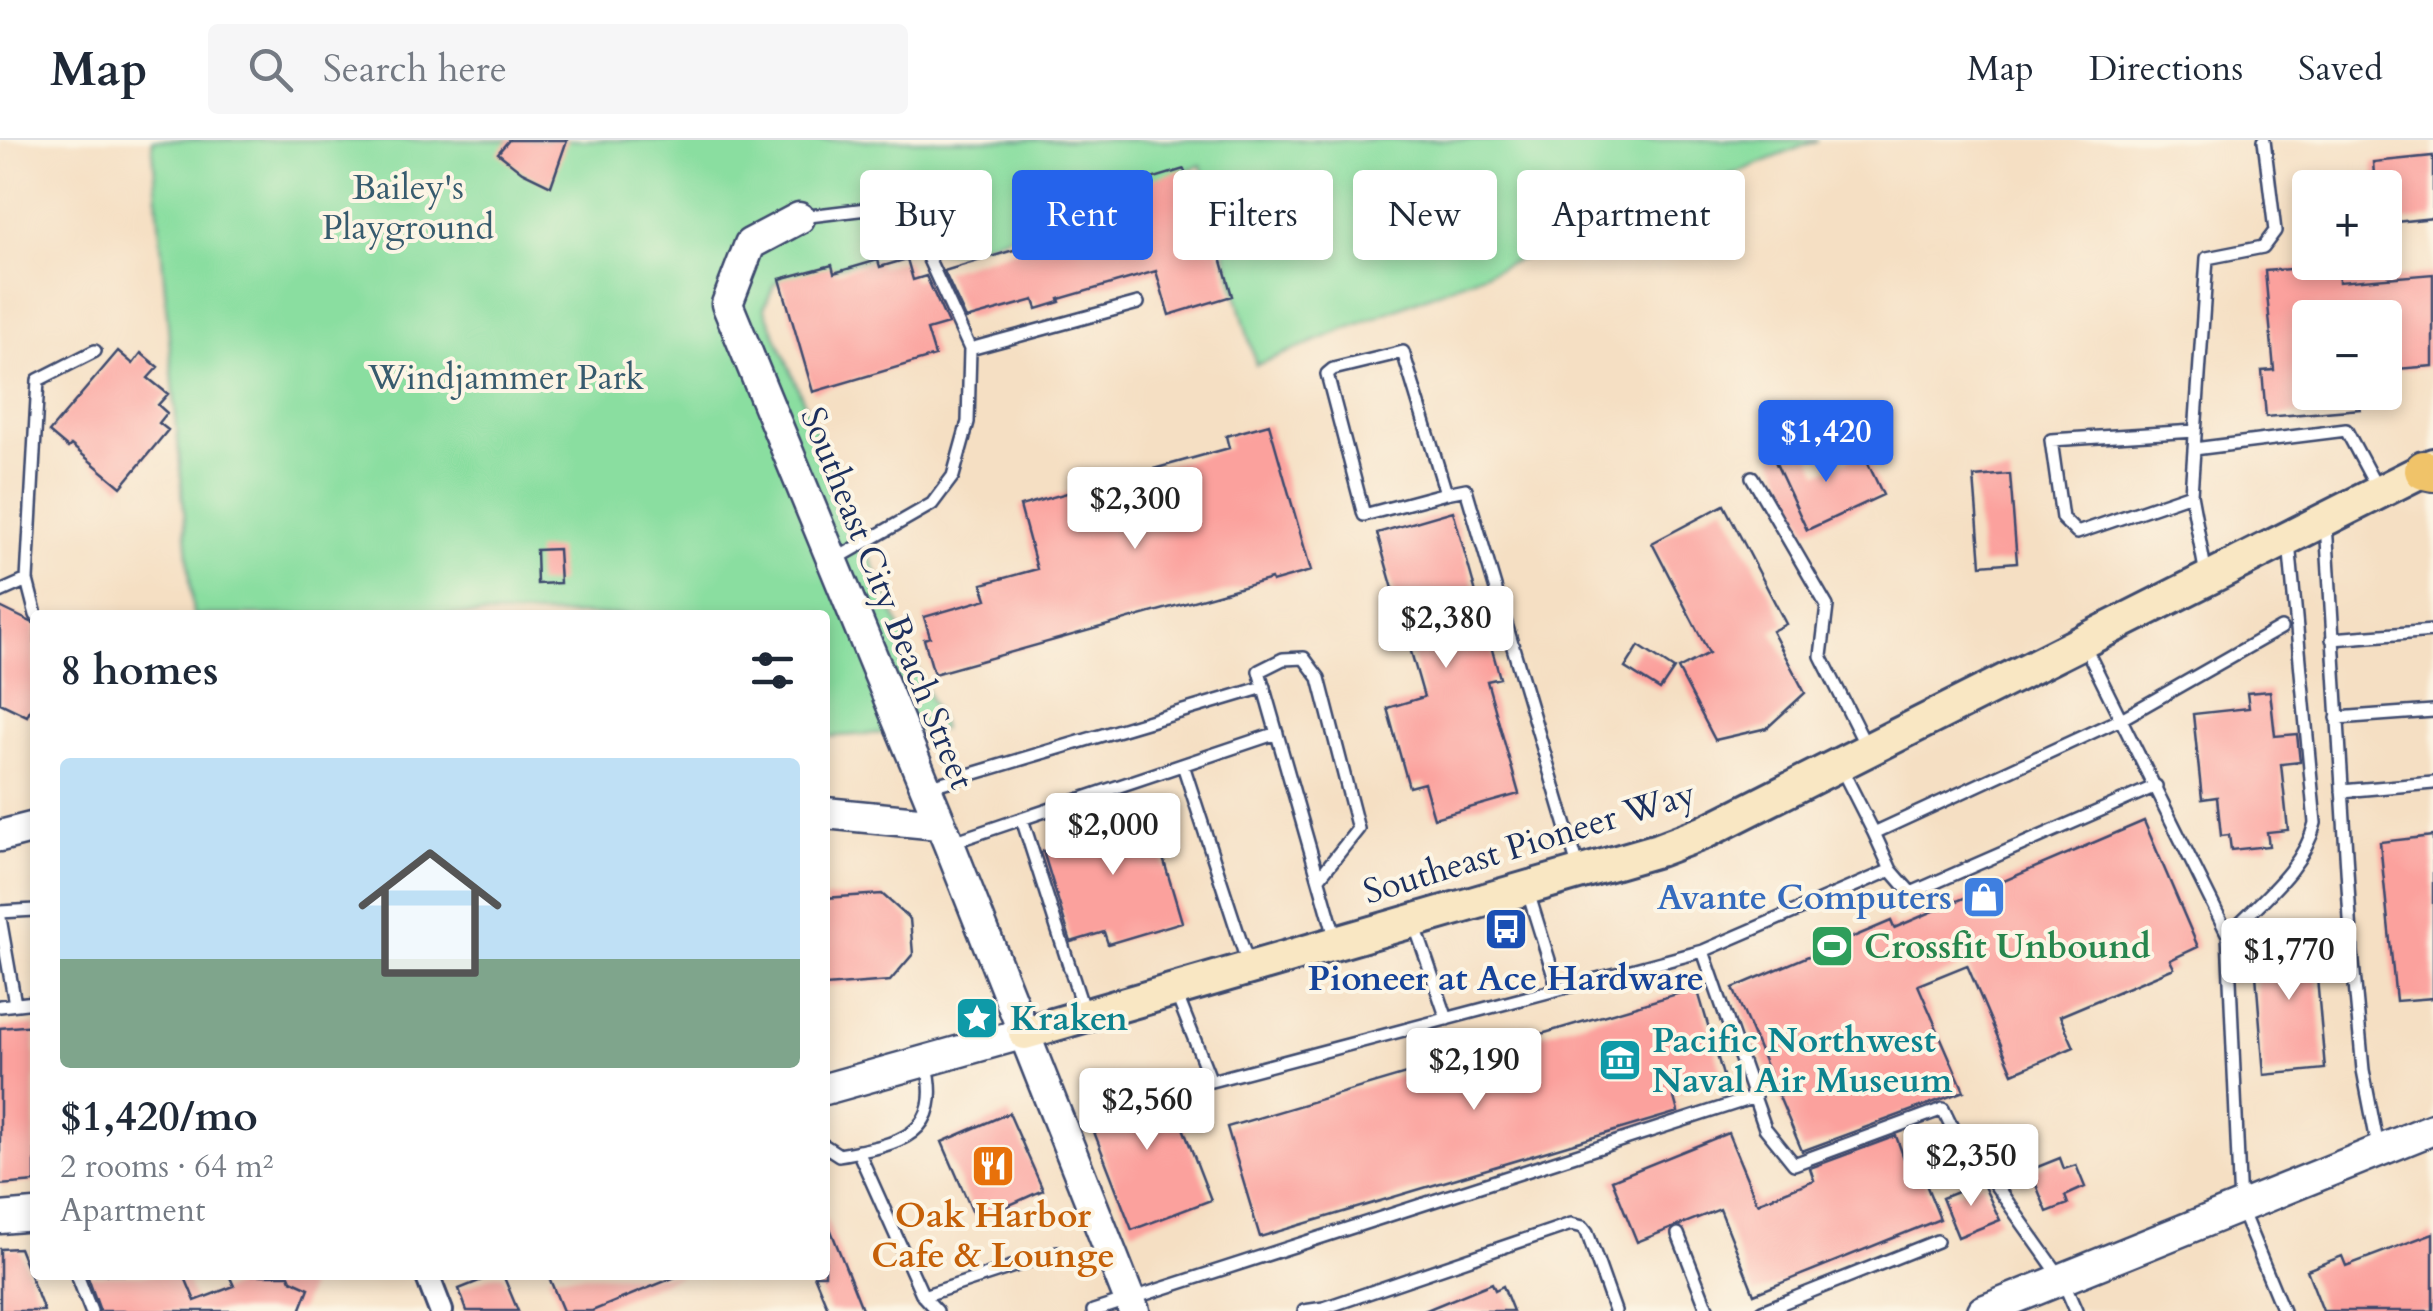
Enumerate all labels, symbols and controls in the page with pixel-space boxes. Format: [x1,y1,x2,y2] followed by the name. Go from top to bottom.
[208,24,908,114] search box
[50,37,148,102] text: Map
[243,42,298,97] icon: search
[323,43,507,95] text: Search here
[1967,45,2034,93] text: Map
[2089,45,2243,93] text: Directions
[2298,45,2383,93] text: Saved
[322,164,494,252] park label: Bailey's Playground
[860,170,992,260] chip: Buy
[1012,170,1153,260] chip: Rent
[1173,170,1333,260] chip: Filters
[1353,170,1497,260] chip: New
[1517,170,1745,260] chip: Apartment
[2292,170,2402,410] map controls
[2292,170,2402,280] button: +
[2292,300,2402,410] button: −
[367,354,645,402] park label: Windjammer Park
[788,400,986,797] street label: Southeast City Beach Street
[1745,400,1907,485] pin: $1,420
[1780,410,1872,454] text: $1,420
[1054,467,1216,552] pin: $2,300
[1089,477,1181,521] text: $2,300
[1365,586,1527,671] pin: $2,380
[1400,596,1492,640] text: $2,380
[60,642,218,699] text: 8 homes
[745,643,800,698] icon: filters
[1357,769,1702,916] street label: Southeast Pioneer Way
[1032,793,1194,878] pin: $2,000
[1067,803,1159,847] text: $2,000
[340,823,520,1003] icon: home
[1657,874,1952,922] place label: Avante Computers
[1961,874,2007,920] shop icon: Avante Computers
[1483,906,1529,952] bus stop icon: Pioneer at Ace Hardware
[2208,918,2370,1003] pin: $1,770
[1809,923,1855,969] sports icon: Crossfit Unbound
[1864,923,2151,971] place label: Crossfit Unbound
[2243,928,2335,972] text: $1,770
[1308,955,1704,1003] place label: Pioneer at Ace Hardware
[954,995,1000,1041] place icon: Kraken
[1010,995,1128,1043] place label: Kraken
[1652,1017,1953,1105] place label: Pacific Northwest Naval Air Museum
[1393,1028,1555,1113] pin: $2,190
[1597,1037,1643,1083] museum icon: Pacific Northwest Naval Air Museum
[1428,1038,1520,1082] text: $2,190
[1066,1068,1228,1153] pin: $2,560
[1101,1078,1193,1122] text: $2,560
[60,1088,258,1145] text: $1,420/mo
[1890,1124,2052,1209] pin: $2,350
[1925,1134,2017,1178] text: $2,350
[970,1143,1016,1189] restaurant icon: Oak Harbor Cafe & Lounge
[60,1145,273,1189] text: 2 rooms · 64 m²
[60,1189,205,1233] text: Apartment
[871,1192,1115,1280] place label: Oak Harbor Cafe & Lounge

